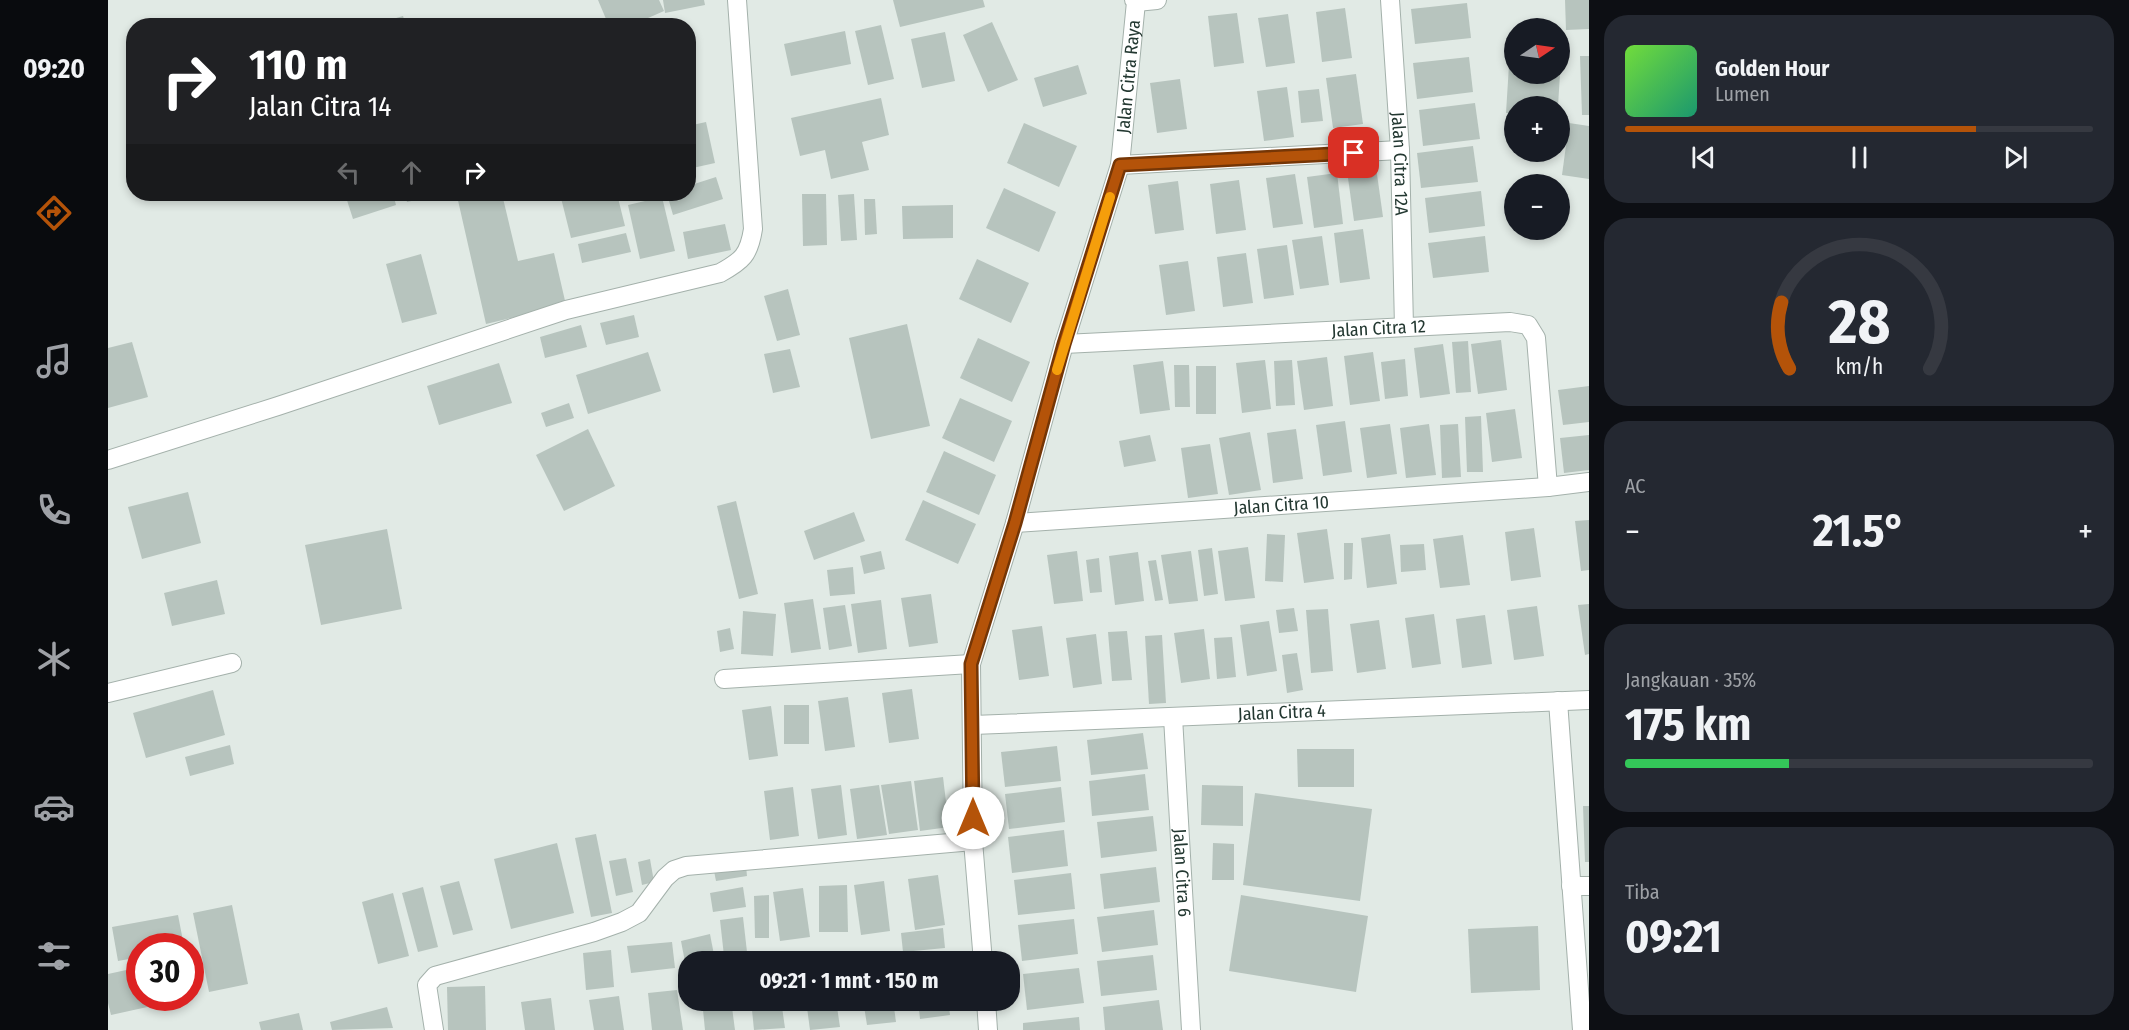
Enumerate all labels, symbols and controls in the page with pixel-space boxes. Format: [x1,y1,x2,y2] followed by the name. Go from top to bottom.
[1504,18,1570,84] north arrow
[1504,18,1570,240] map controls
[1112,19,1145,134] street label: Jalan Citra Raya
[249,40,348,90] text: 110 m
[150,42,228,120] icon: right
[23,53,85,85] text: 09:20
[1715,55,1829,82] text: Golden Hour
[1715,82,1770,106] text: Lumen
[249,91,391,123] text: Jalan Citra 14
[1504,96,1570,162] button: +
[1386,111,1412,216] street label: Jalan Citra 12A
[1328,127,1379,178] pin
[1337,136,1370,169] icon: arrive
[1687,141,1720,174] icon: previous
[1843,141,1876,174] icon: pause
[1999,141,2032,174] icon: next
[332,156,365,189] icon: left
[395,156,428,189] icon: ahead
[458,156,491,189] icon: right
[1504,174,1570,240] button: −
[33,192,75,234] icon: directions
[1827,285,1890,360] text: 28
[1331,315,1426,342] street label: Jalan Citra 12
[33,340,75,382] icon: music
[1835,354,1883,380] text: km/h
[1625,474,1645,498] text: AC
[33,489,75,531] icon: phone
[1233,491,1330,519] street label: Jalan Citra 10
[1813,504,1905,558] text: 21.5°
[1625,512,1640,552] text: −
[2078,512,2093,552] text: +
[33,638,75,680] icon: climate
[1625,668,1756,692] text: Jangkauan · 35%
[1625,698,1751,752] text: 175 km
[1237,700,1326,725] street label: Jalan Citra 4
[33,786,75,828] icon: car
[941,786,1005,850] position arrow
[1168,828,1195,917] street label: Jalan Citra 6
[1625,880,1660,904] text: Tiba
[1625,910,1722,964] text: 09:21
[126,933,204,1011] speed limit sign: 30
[33,935,75,977] icon: filters
[759,967,939,994] text: 09:21 · 1 mnt · 150 m

